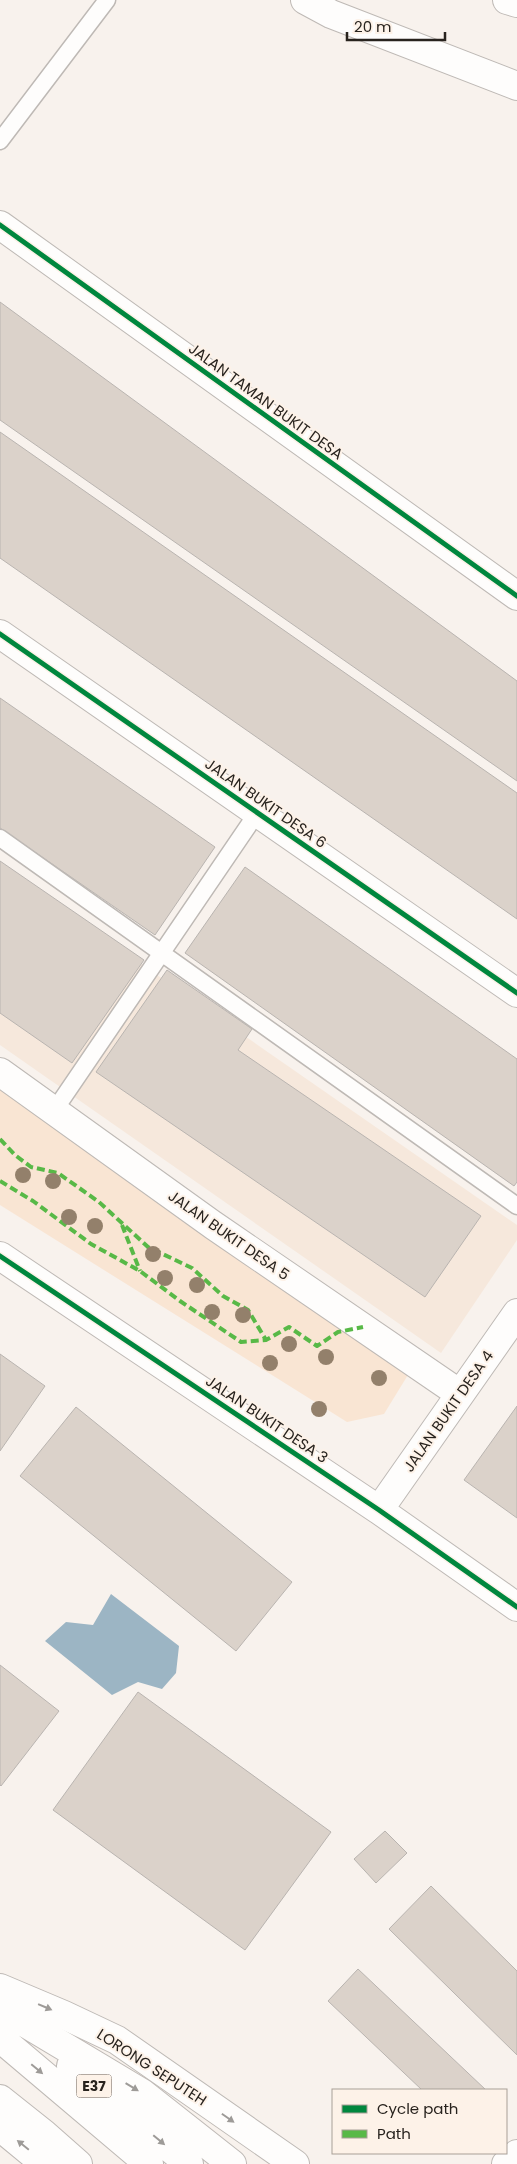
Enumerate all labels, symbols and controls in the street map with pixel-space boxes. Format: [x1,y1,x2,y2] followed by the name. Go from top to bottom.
[347,10,444,42] scale bar
[354,16,392,37] text: 20 m
[184,338,348,464] street label: JALAN TAMAN BUKIT DESA
[201,753,331,853] street label: JALAN BUKIT DESA 6
[164,1185,294,1285] street label: JALAN BUKIT DESA 5
[398,1346,498,1476] street label: JALAN BUKIT DESA 4
[202,1370,332,1468] street label: JALAN BUKIT DESA 3
[38,2003,52,2011] one-way arrow
[93,2024,211,2110] street label: LORONG SEPUTEH
[31,2063,44,2074] one-way arrow
[76,2074,112,2098] road number: E37
[125,2083,138,2092] one-way arrow
[332,2089,507,2154] legend
[377,2098,458,2119] text: Cycle path
[222,2113,235,2123] one-way arrow
[377,2123,411,2144] text: Path
[152,2134,165,2145] one-way arrow
[17,2140,30,2151] one-way arrow

